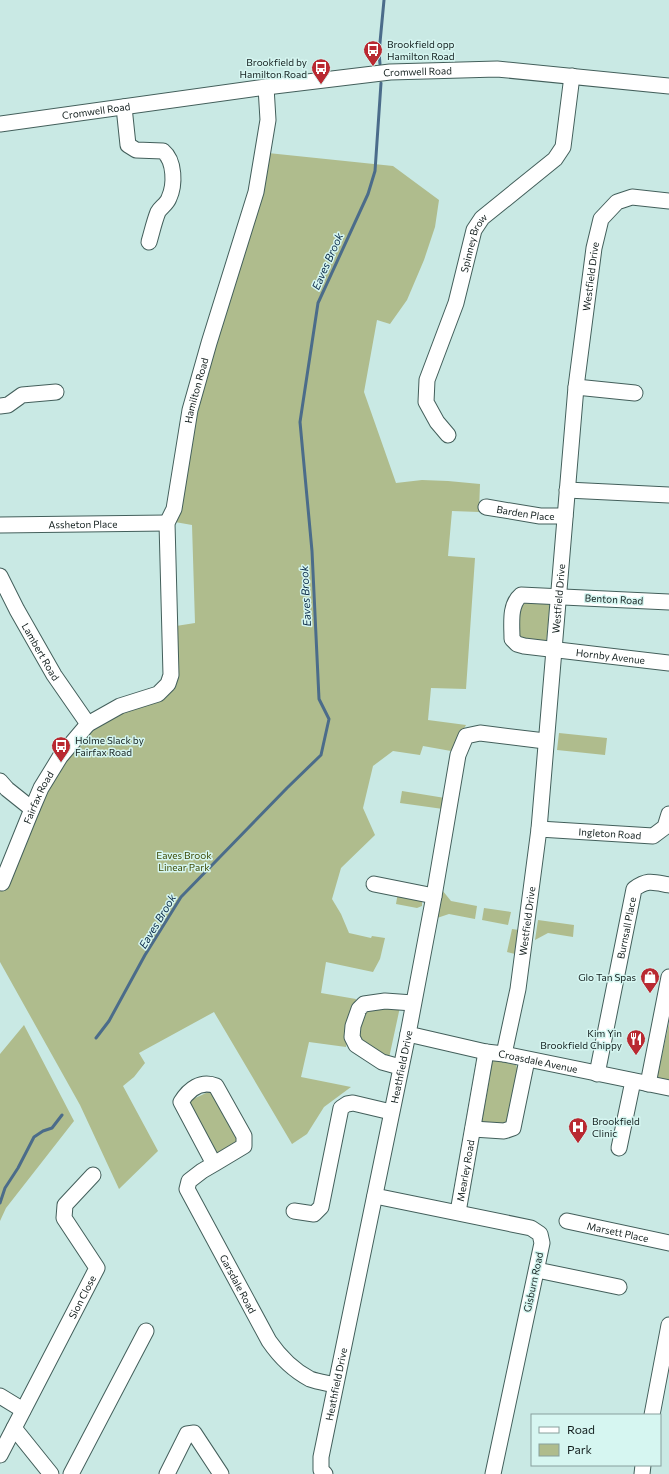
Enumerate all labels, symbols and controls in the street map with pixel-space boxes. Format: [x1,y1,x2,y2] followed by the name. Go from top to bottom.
[387,38,455,62] place label: Brookfield opp Hamilton Road
[362,39,384,67] bus stop icon: Brookfield opp Hamilton Road
[239,56,307,80] place label: Brookfield by Hamilton Road
[310,57,332,85] bus stop icon: Brookfield by Hamilton Road
[382,64,452,79] street label: Cromwell Road
[61,100,131,121] street label: Cromwell Road
[458,211,489,274] street label: Spinney Brow
[309,230,346,291] water label: Eaves Brook
[580,240,601,312] street label: Westfield Drive
[182,356,211,424] street label: Hamilton Road
[496,503,555,522] street label: Barden Place
[48,518,118,530] street label: Assheton Place
[549,563,567,634] street label: Westfield Drive
[297,564,313,627] water label: Eaves Brook
[584,591,644,607] street label: Benton Road
[20,621,62,683] street label: Lambert Road
[575,646,646,666] street label: Hornby Avenue
[75,734,144,758] place label: Holme Slack by Fairfax Road
[50,735,72,763] bus stop icon: Holme Slack by Fairfax Road
[21,769,56,826] street label: Fairfax Road
[578,825,642,841] street label: Ingleton Road
[156,849,212,873] park label: Eaves Brook Linear Park
[516,886,537,956] street label: Westfield Drive
[136,891,179,950] water label: Eaves Brook
[614,896,638,960] street label: Burnsall Place
[639,966,661,994] shop icon: Glo Tan Spas
[578,971,636,983] place label: Glo Tan Spas
[540,1027,622,1051] place label: Kim Yin Brookfield Chippy
[625,1028,647,1056] restaurant icon: Kim Yin Brookfield Chippy
[388,1029,415,1104] street label: Heathfield Drive
[498,1047,579,1075] street label: Croasdale Avenue
[592,1115,640,1139] place label: Brookfield Clinic
[567,1116,589,1144] hospital icon: Brookfield Clinic
[454,1139,477,1202] street label: Mearley Road
[586,1219,650,1244] street label: Marsett Place
[521,1251,545,1313] street label: Gisburn Road
[217,1252,259,1315] street label: Garsdale Road
[66,1273,98,1321] street label: Sion Close
[323,1347,349,1422] street label: Heathfield Drive
[531,1414,661,1466] legend
[567,1422,595,1436] text: Road
[567,1442,593,1456] text: Park

